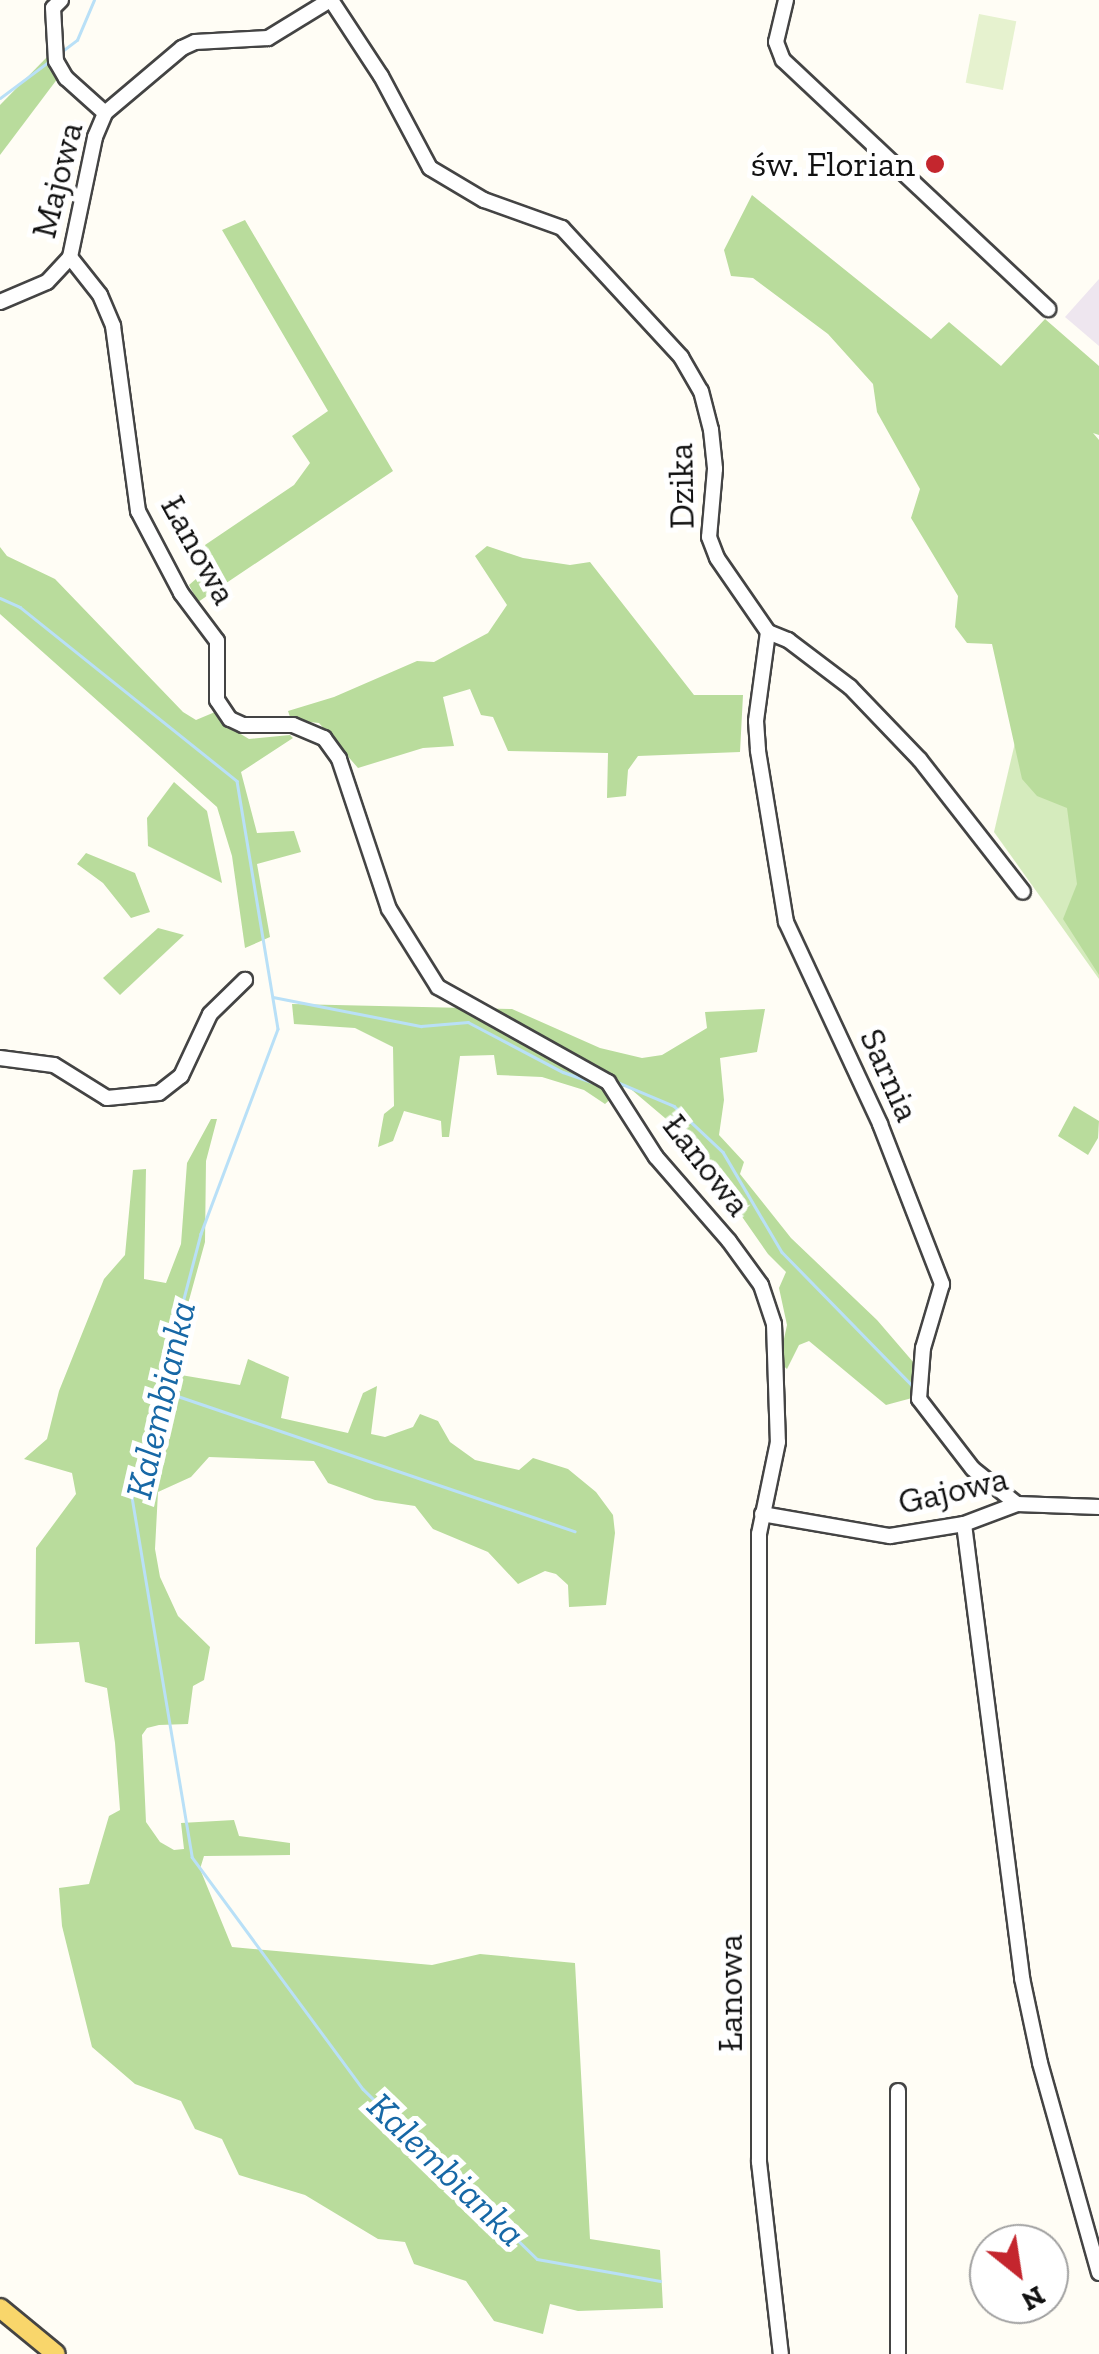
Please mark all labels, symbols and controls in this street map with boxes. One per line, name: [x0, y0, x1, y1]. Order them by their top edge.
street label: Majowa: [22, 118, 92, 242]
place label: św. Florian: [751, 143, 915, 185]
marker: św. Florian: [924, 153, 946, 175]
street label: Dzika: [659, 443, 703, 529]
street label: Łanowa: [152, 488, 246, 612]
street label: Sarnia: [851, 1022, 929, 1128]
street label: Łanowa: [654, 1106, 760, 1224]
water label: Kalembianka: [116, 1297, 206, 1503]
street label: Gajowa: [894, 1457, 1012, 1523]
street label: Łanowa: [709, 1934, 751, 2052]
water label: Kalembianka: [358, 2084, 534, 2256]
north arrow: [969, 2224, 1069, 2324]
text: N: [1016, 2279, 1051, 2318]

